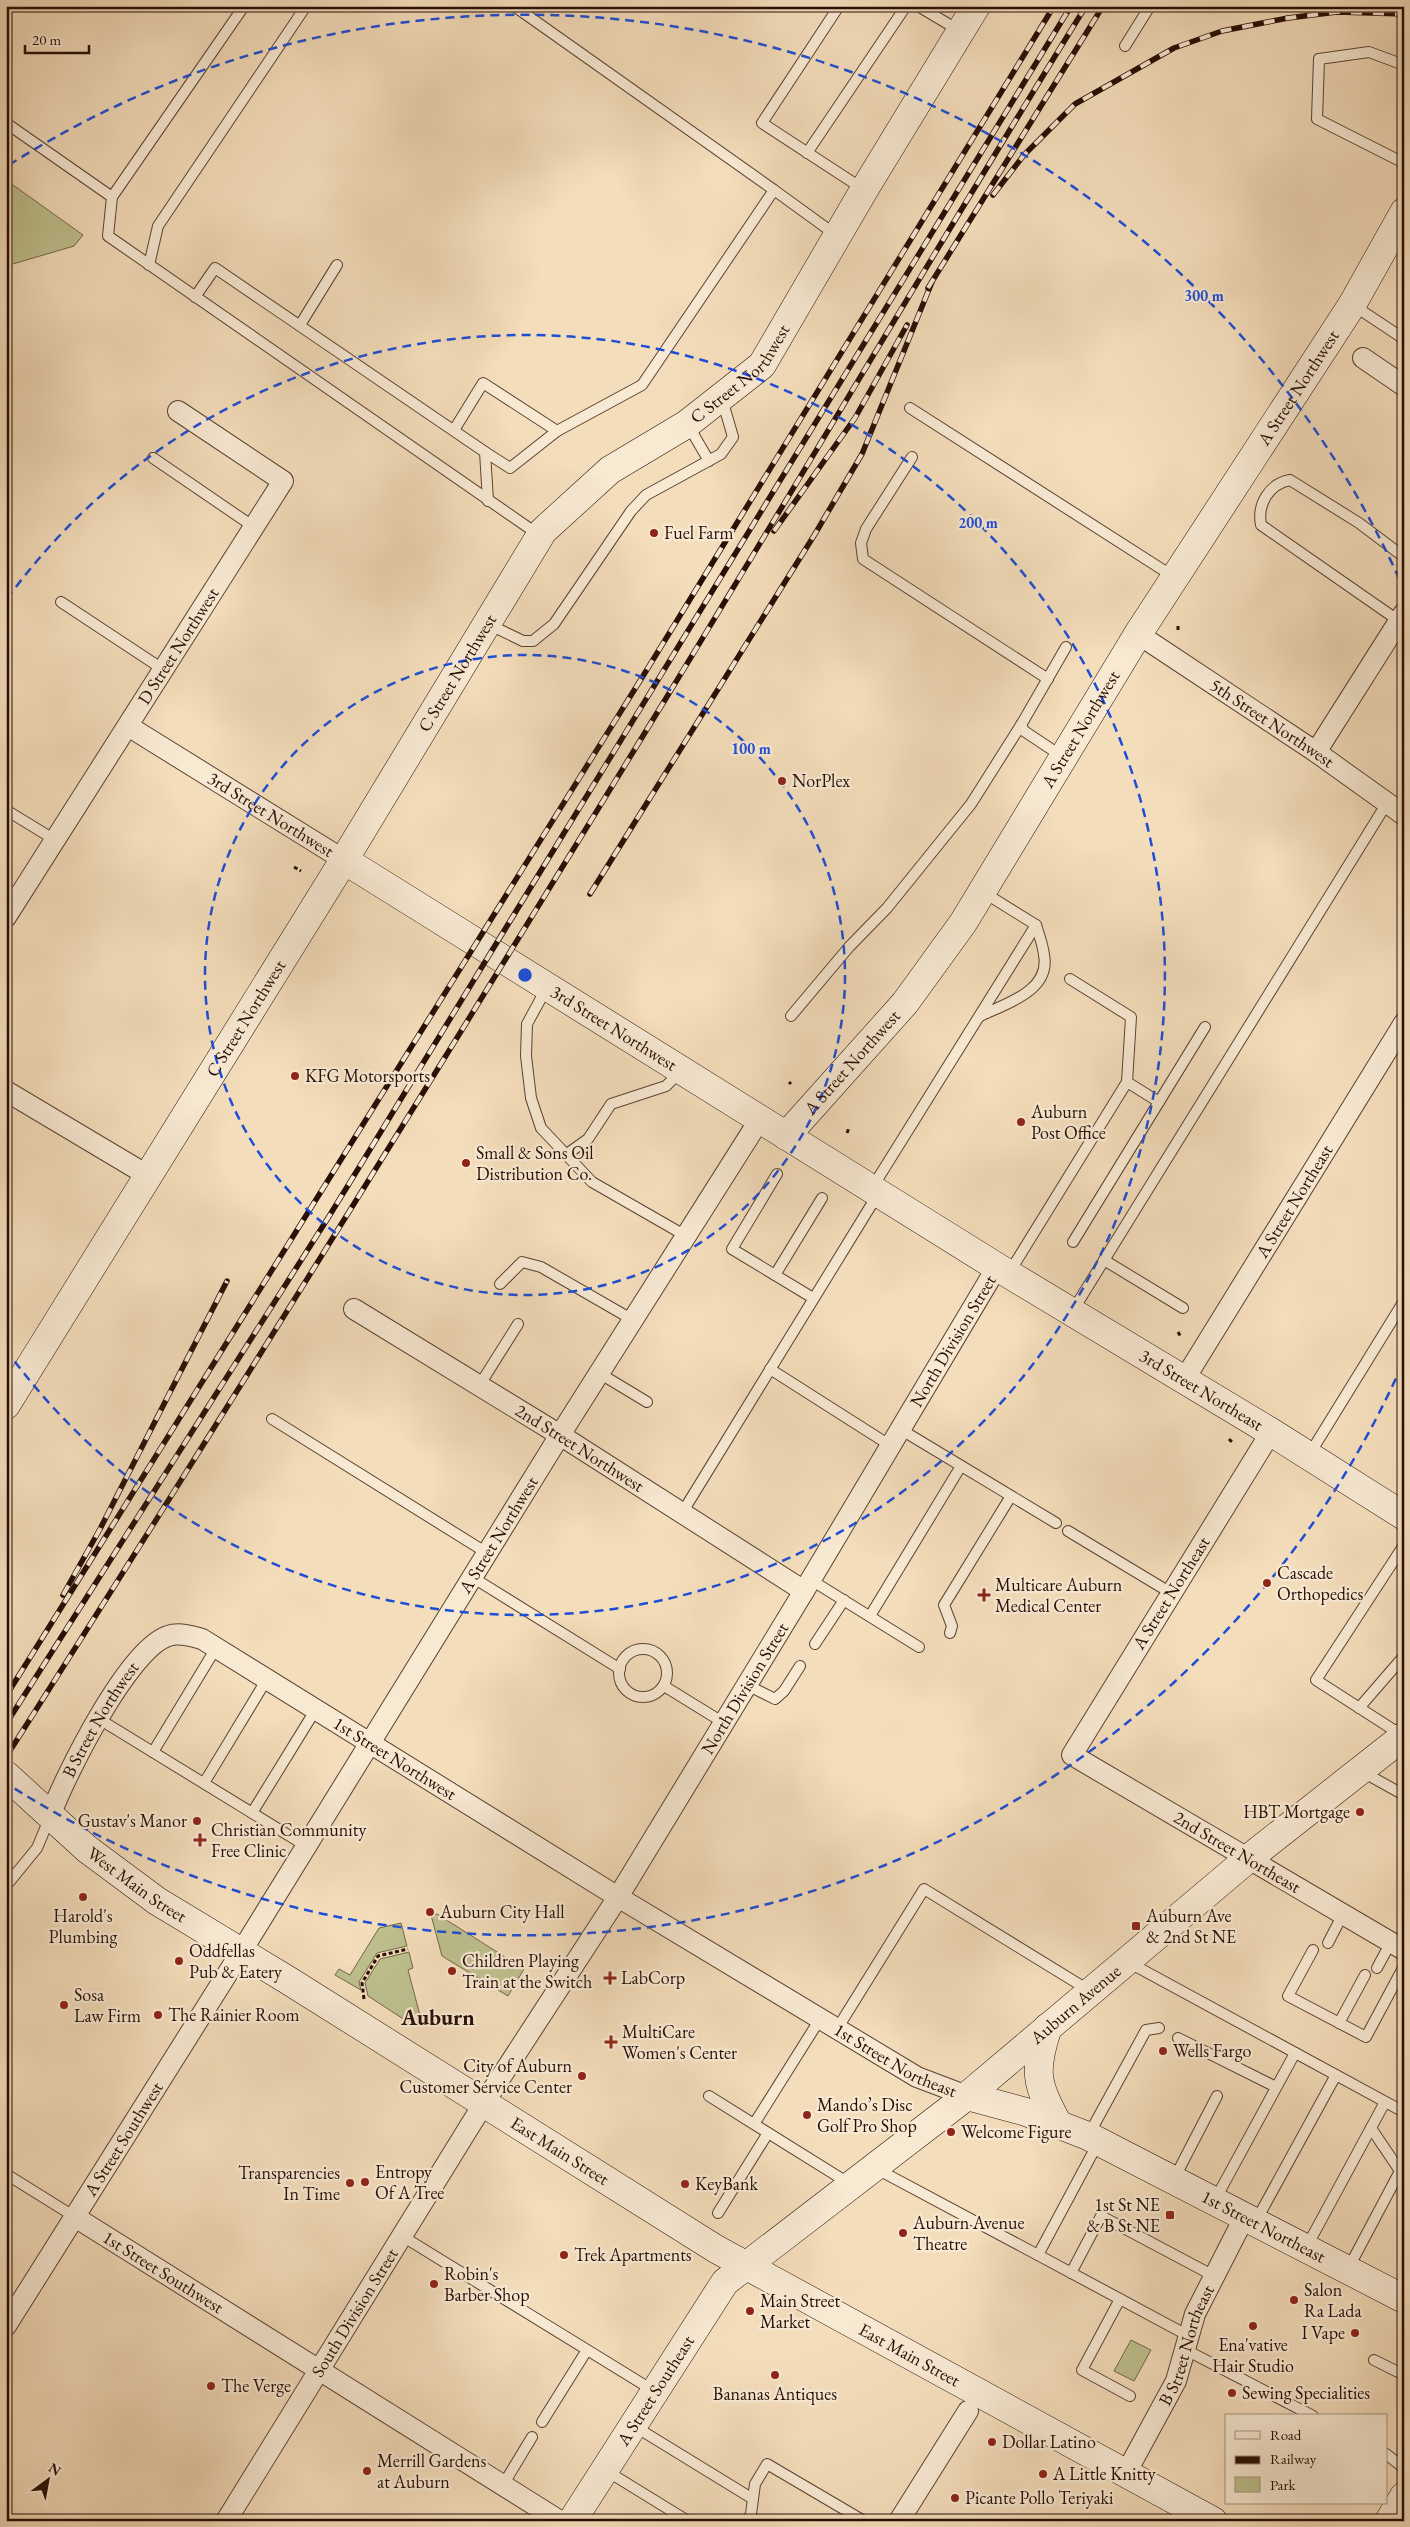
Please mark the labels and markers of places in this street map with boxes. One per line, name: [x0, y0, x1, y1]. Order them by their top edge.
place label: Fuel Farm: [664, 521, 734, 544]
marker: Fuel Farm: [648, 527, 660, 539]
place label: NorPlex: [792, 769, 850, 792]
marker: NorPlex: [776, 775, 788, 787]
centre of rings: [516, 966, 534, 984]
place label: KFG Motorsports: [305, 1064, 430, 1087]
marker: KFG Motorsports: [289, 1070, 301, 1082]
place label: Auburn Post Office: [1030, 1100, 1106, 1144]
marker: Auburn Post Office: [1015, 1116, 1027, 1128]
place label: Small & Sons Oil Distribution Co.: [476, 1141, 594, 1185]
marker: Small & Sons Oil Distribution Co.: [460, 1157, 472, 1169]
place label: Cascade Orthopedics: [1277, 1561, 1364, 1605]
place label: Multicare Auburn Medical Center: [995, 1573, 1123, 1617]
marker: Cascade Orthopedics: [1261, 1577, 1273, 1589]
marker: Multicare Auburn Medical Center: [977, 1588, 991, 1602]
place label: HBT Mortgage: [1243, 1800, 1350, 1823]
marker: HBT Mortgage: [1354, 1806, 1366, 1818]
place label: Gustav's Manor: [78, 1809, 187, 1832]
marker: Gustav's Manor: [191, 1815, 203, 1827]
place label: Christian Community Free Clinic: [211, 1818, 366, 1862]
marker: Christian Community Free Clinic: [193, 1833, 207, 1847]
marker: Harold's Plumbing: [77, 1891, 89, 1903]
place label: Auburn City Hall: [439, 1900, 565, 1923]
place label: Harold's Plumbing: [49, 1904, 118, 1948]
place label: Auburn Ave & 2nd St NE: [1145, 1904, 1236, 1948]
marker: Auburn City Hall: [424, 1906, 436, 1918]
marker: Auburn Ave & 2nd St NE: [1130, 1920, 1142, 1932]
place label: Oddfellas Pub & Eatery: [189, 1939, 282, 1983]
place label: Children Playing Train at the Switch: [462, 1949, 592, 1993]
marker: Oddfellas Pub & Eatery: [173, 1955, 185, 1967]
marker: Children Playing Train at the Switch: [446, 1965, 458, 1977]
place label: LabCorp: [621, 1966, 685, 1989]
marker: LabCorp: [603, 1971, 617, 1985]
place label: Sosa Law Firm: [74, 1983, 141, 2027]
marker: Sosa Law Firm: [58, 1999, 70, 2011]
place label: The Rainier Room: [168, 2003, 300, 2026]
marker: The Rainier Room: [152, 2009, 164, 2021]
place label: MultiCare Women's Center: [622, 2020, 737, 2064]
marker: MultiCare Women's Center: [604, 2035, 618, 2049]
place label: Wells Fargo: [1173, 2039, 1251, 2062]
marker: Wells Fargo: [1157, 2045, 1169, 2057]
place label: City of Auburn Customer Service Center: [399, 2054, 572, 2098]
marker: City of Auburn Customer Service Center: [576, 2070, 588, 2082]
place label: Mando’s Disc Golf Pro Shop: [817, 2093, 917, 2137]
marker: Mando’s Disc Golf Pro Shop: [801, 2109, 813, 2121]
place label: Welcome Figure: [961, 2120, 1072, 2143]
marker: Welcome Figure: [945, 2126, 957, 2138]
place label: Entropy Of A Tree: [375, 2160, 444, 2204]
place label: Transparencies In Time: [238, 2161, 340, 2205]
place label: KeyBank: [695, 2172, 758, 2195]
marker: Entropy Of A Tree: [359, 2176, 371, 2188]
marker: Transparencies In Time: [344, 2177, 356, 2189]
marker: KeyBank: [679, 2178, 691, 2190]
place label: 1st St NE & B St NE: [1087, 2193, 1160, 2237]
marker: 1st St NE & B St NE: [1164, 2209, 1176, 2221]
place label: Auburn Avenue Theatre: [912, 2211, 1024, 2255]
marker: Auburn Avenue Theatre: [897, 2227, 909, 2239]
place label: Trek Apartments: [574, 2243, 692, 2266]
marker: Trek Apartments: [558, 2249, 570, 2261]
place label: Robin's Barber Shop: [444, 2262, 530, 2306]
marker: Robin's Barber Shop: [428, 2278, 440, 2290]
place label: Salon Ra Lada: [1304, 2278, 1362, 2322]
place label: Main Street Market: [760, 2289, 840, 2333]
marker: Salon Ra Lada: [1288, 2294, 1300, 2306]
marker: Main Street Market: [744, 2305, 756, 2317]
marker: Ena'vative Hair Studio: [1247, 2320, 1259, 2332]
place label: I Vape: [1301, 2321, 1345, 2344]
marker: I Vape: [1349, 2327, 1361, 2339]
place label: Ena'vative Hair Studio: [1212, 2333, 1294, 2377]
marker: Bananas Antiques: [769, 2369, 781, 2381]
place label: The Verge: [221, 2374, 291, 2397]
marker: The Verge: [205, 2380, 217, 2392]
place label: Sewing Specialities: [1242, 2381, 1370, 2404]
place label: Bananas Antiques: [713, 2382, 837, 2405]
marker: Sewing Specialities: [1226, 2387, 1238, 2399]
place label: Dollar Latino: [1002, 2430, 1096, 2453]
marker: Dollar Latino: [986, 2436, 998, 2448]
place label: Merrill Gardens at Auburn: [377, 2449, 486, 2493]
place label: A Little Knitty: [1052, 2462, 1156, 2485]
marker: Merrill Gardens at Auburn: [361, 2465, 373, 2477]
marker: A Little Knitty: [1037, 2468, 1049, 2480]
place label: Picante Pollo Teriyaki: [965, 2486, 1114, 2509]
marker: Picante Pollo Teriyaki: [949, 2492, 961, 2504]

